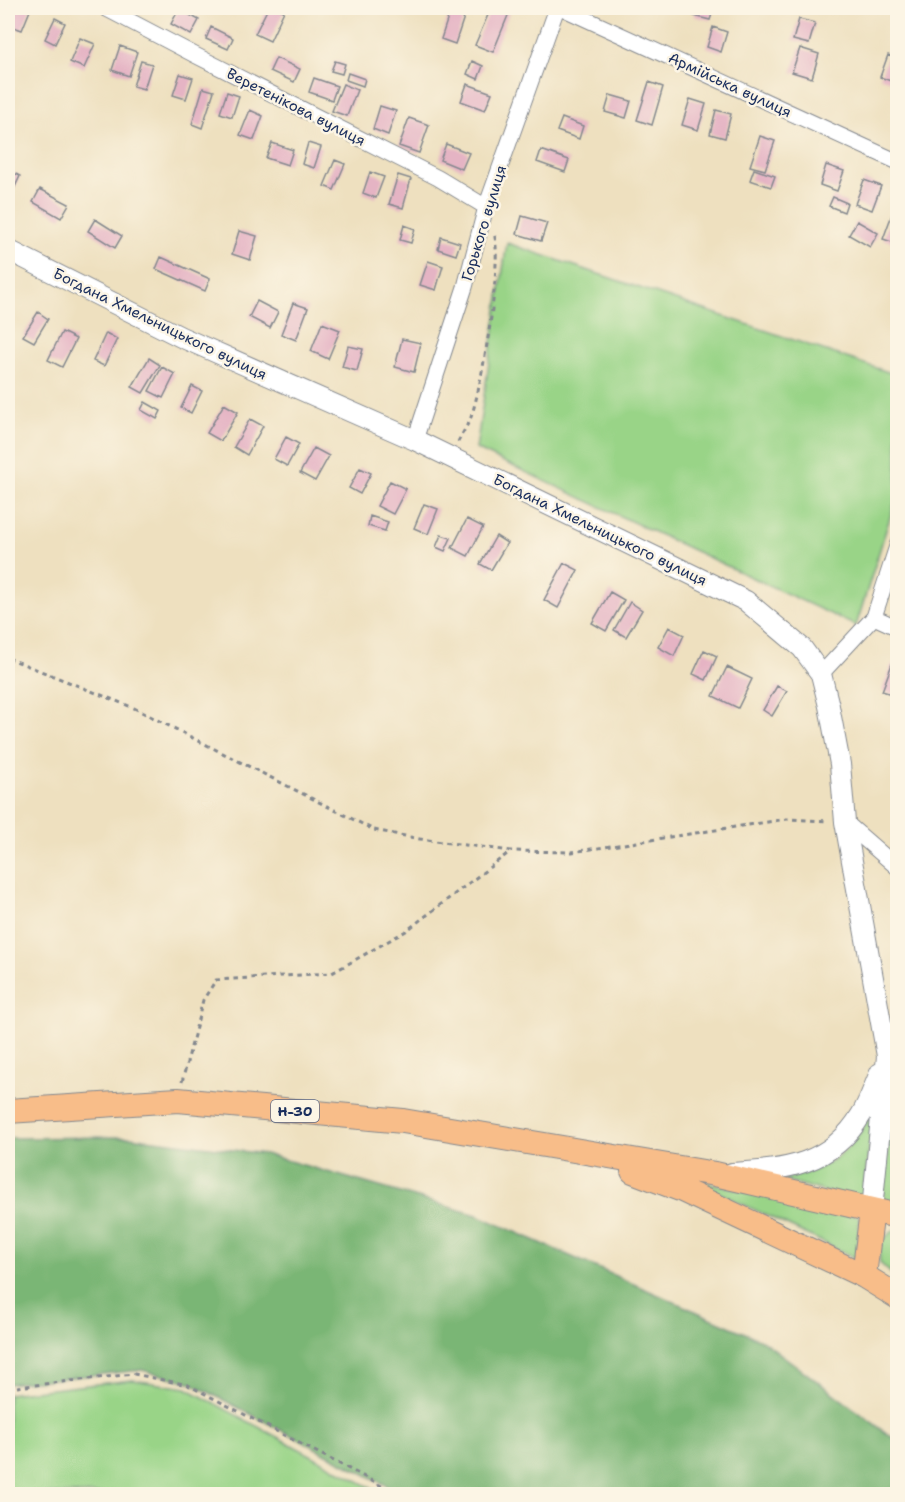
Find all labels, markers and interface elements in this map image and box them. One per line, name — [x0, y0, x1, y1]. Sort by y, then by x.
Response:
street label: Армійська вулиця — [665, 48, 795, 122]
street label: Веретенікова вулиця — [223, 63, 369, 151]
street label: Горького вулиця — [457, 163, 511, 283]
street label: Богдана Хмельницького вулиця — [50, 263, 270, 385]
street label: Богдана Хмельницького вулиця — [490, 469, 710, 591]
road number: Н-30 — [271, 1100, 319, 1122]

